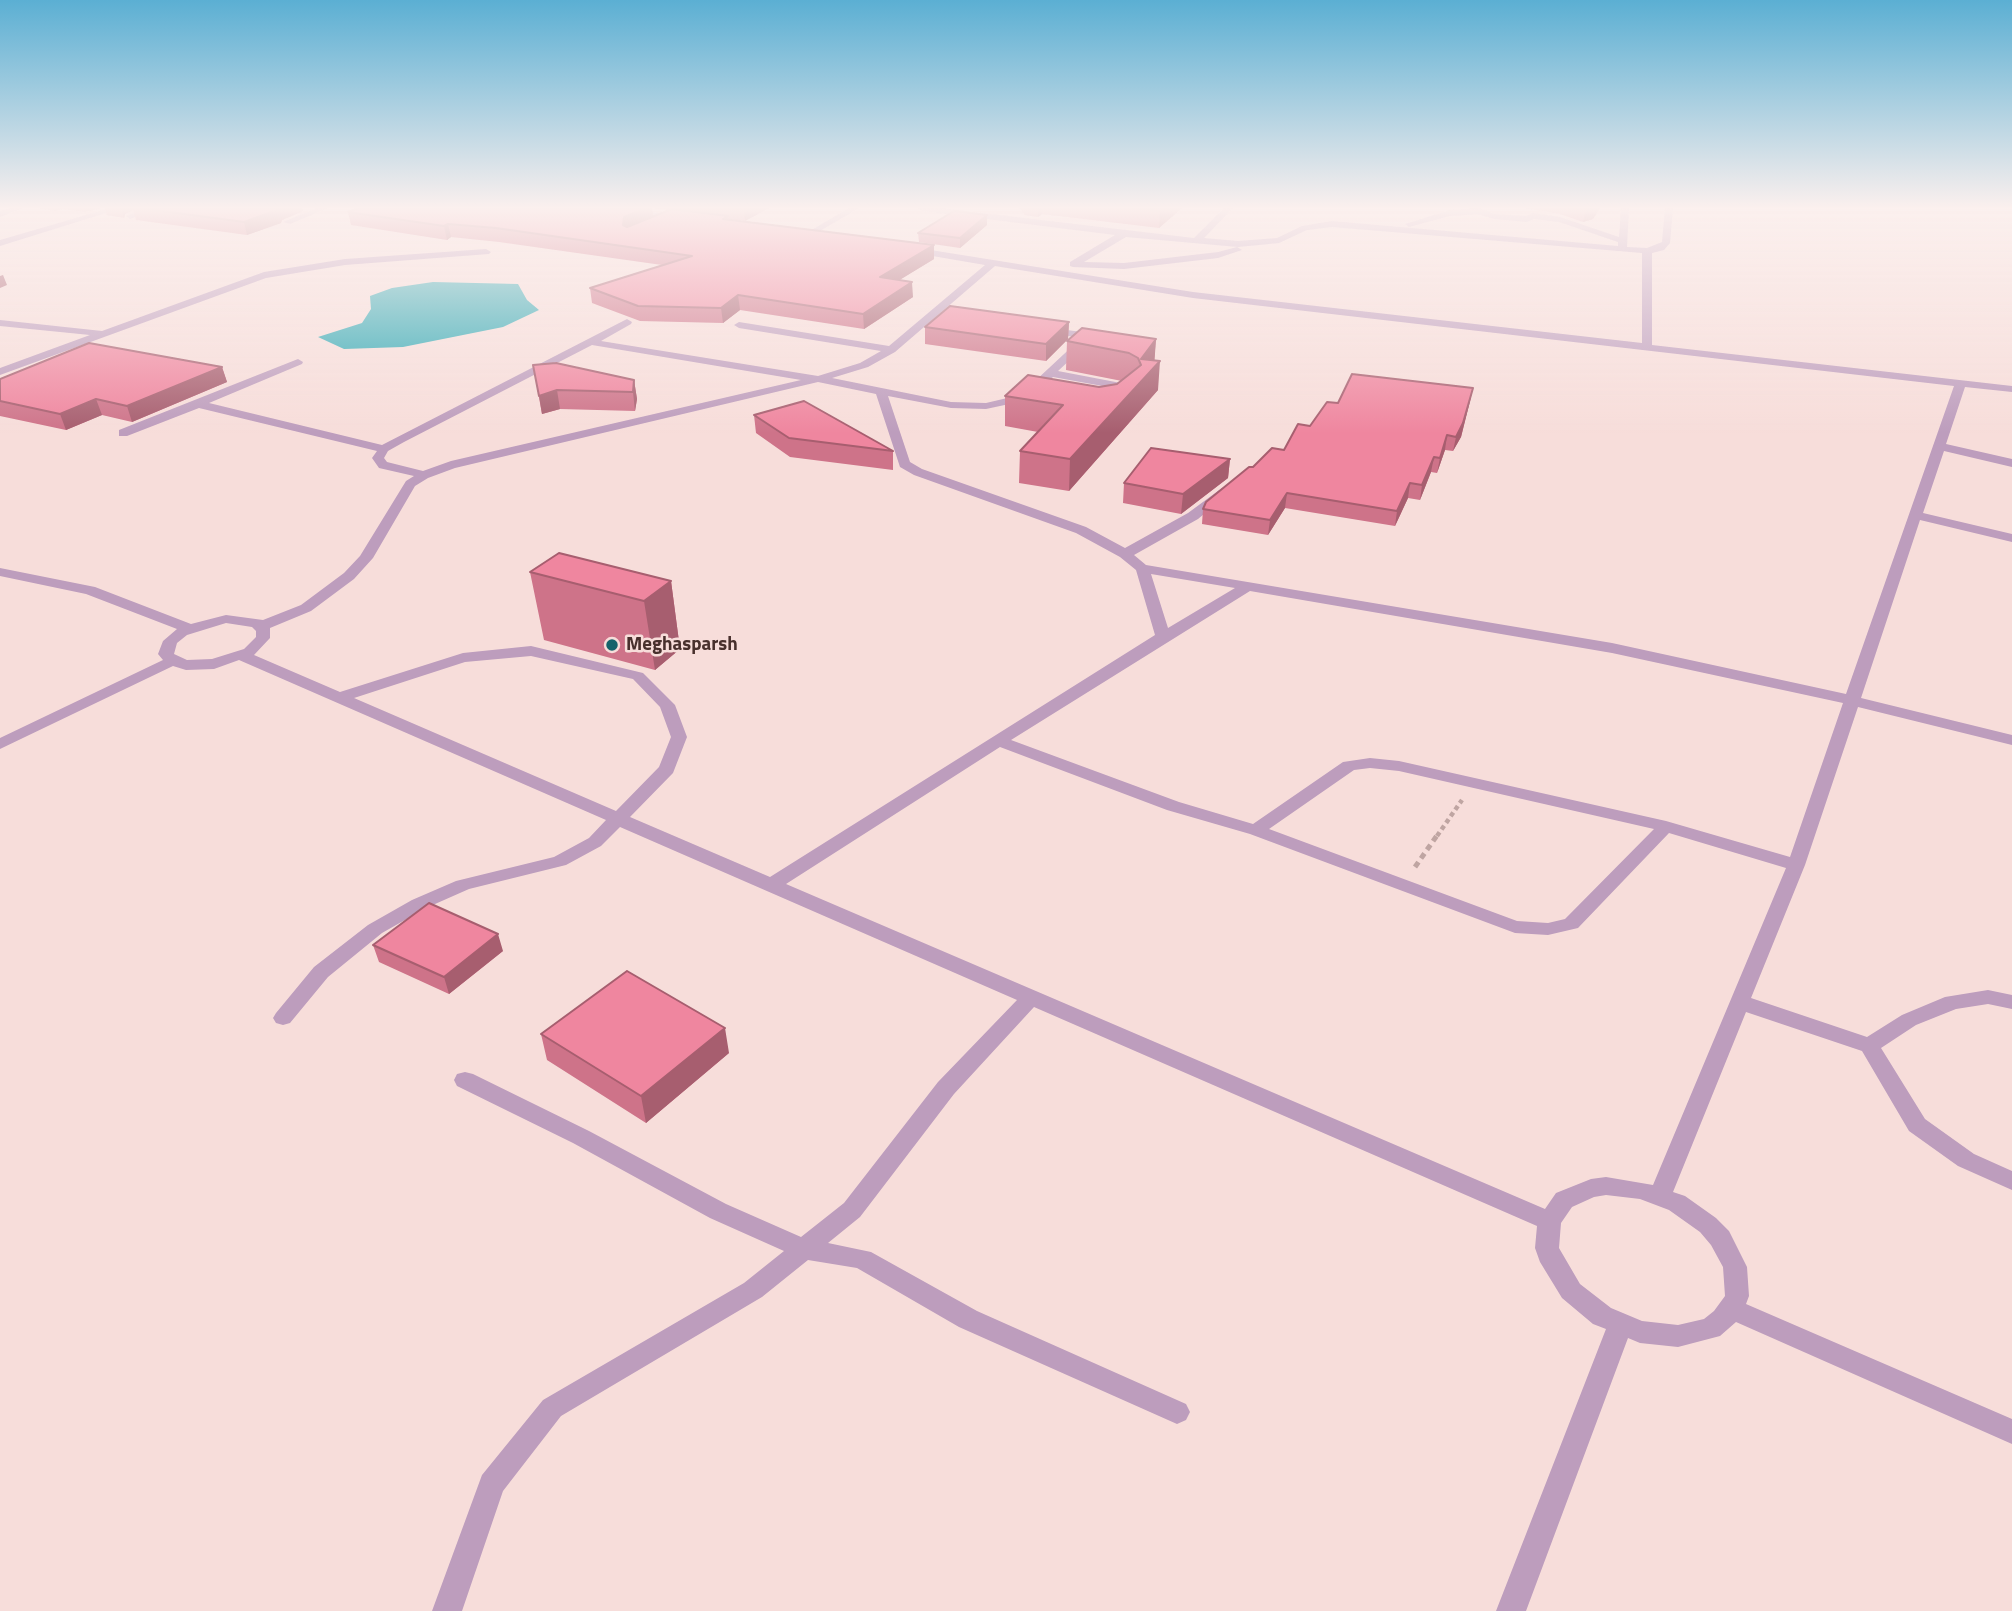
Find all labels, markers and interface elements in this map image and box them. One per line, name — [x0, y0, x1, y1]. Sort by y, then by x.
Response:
place label: Meghasparsh — [626, 634, 738, 656]
marker: Meghasparsh — [604, 637, 620, 653]

